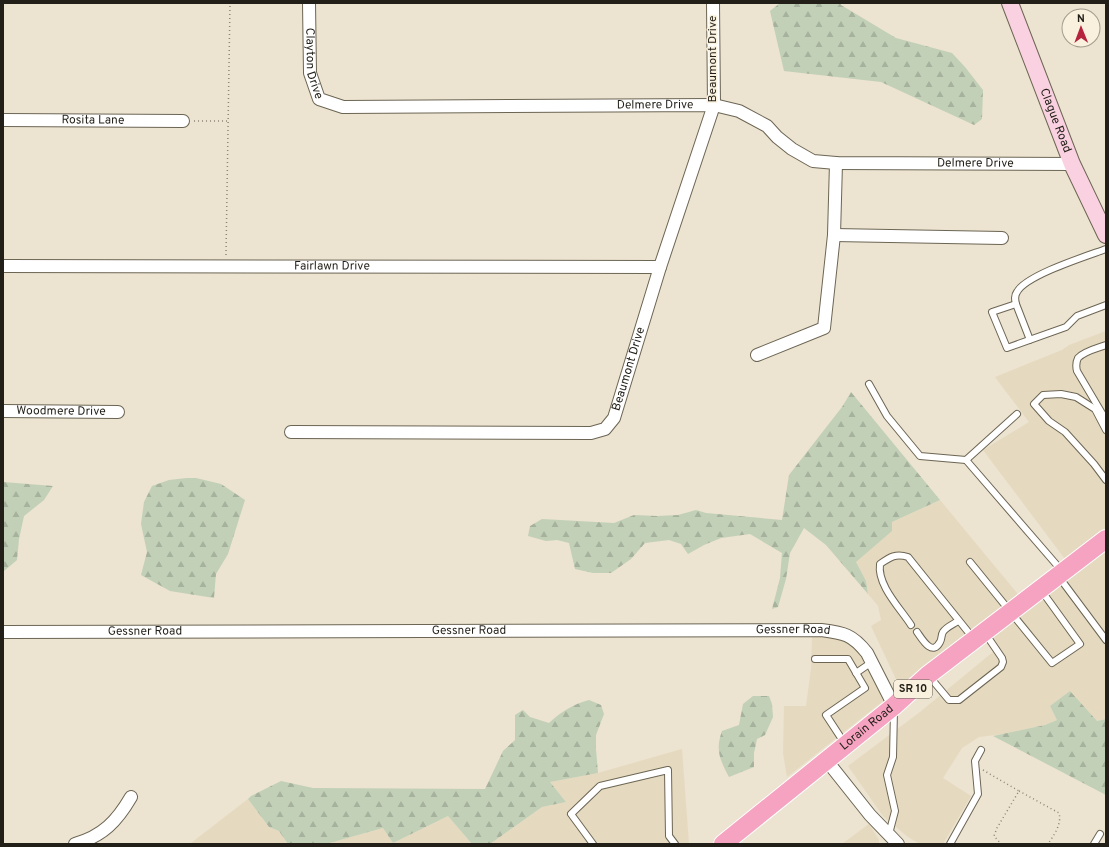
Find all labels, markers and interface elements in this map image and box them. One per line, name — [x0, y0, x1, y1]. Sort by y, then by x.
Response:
north arrow — [1061, 8, 1101, 48]
text: N — [1077, 12, 1085, 26]
street label: Beaumont Drive — [705, 16, 721, 102]
street label: Clayton Drive — [301, 27, 327, 102]
street label: Clague Road — [1036, 86, 1075, 155]
street label: Delmere Drive — [617, 97, 694, 114]
street label: Rosita Lane — [61, 112, 125, 129]
street label: Delmere Drive — [937, 155, 1014, 172]
street label: Fairlawn Drive — [294, 258, 370, 275]
street label: Beaumont Drive — [609, 325, 649, 413]
street label: Woodmere Drive — [16, 403, 106, 420]
street label: Gessner Road — [756, 622, 831, 639]
street label: Gessner Road — [432, 623, 506, 639]
street label: Gessner Road — [108, 624, 182, 640]
road number: SR 10 — [894, 680, 932, 698]
street label: Lorain Road — [837, 701, 897, 754]

